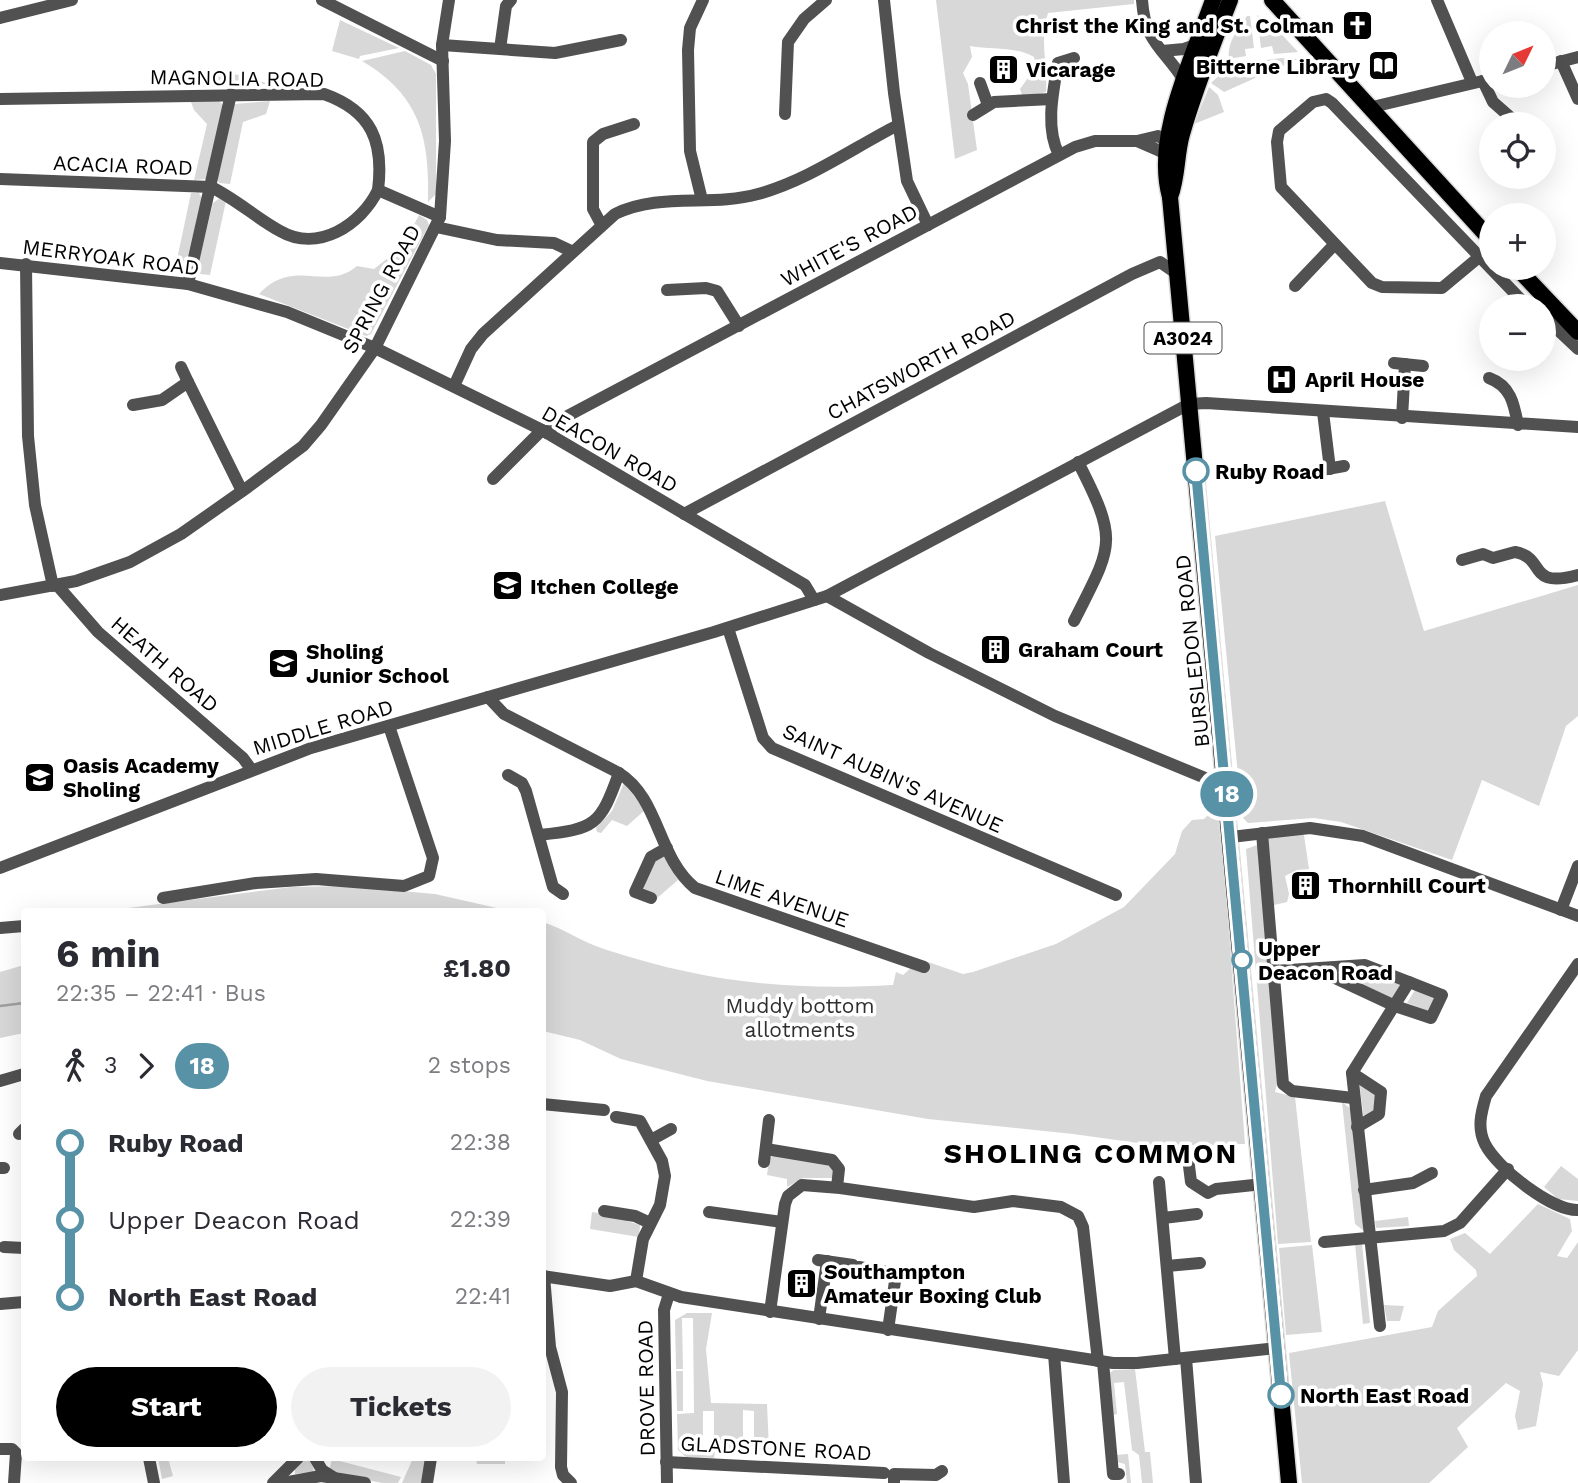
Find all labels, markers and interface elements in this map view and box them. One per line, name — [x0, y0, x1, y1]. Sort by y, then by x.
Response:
church icon: Christ the King and St. Colman — [1340, 8, 1374, 42]
place label: Christ the King and St. Colman — [1015, 13, 1334, 38]
north arrow — [1479, 21, 1556, 98]
map controls — [1479, 21, 1556, 371]
library icon: Bitterne Library — [1366, 49, 1400, 83]
building icon: Vicarage — [986, 52, 1020, 86]
place label: Bitterne Library — [1196, 54, 1360, 79]
place label: Vicarage — [1026, 57, 1116, 82]
street label: MAGNOLIA ROAD — [149, 64, 325, 92]
button: locate — [1479, 112, 1556, 189]
street label: ACACIA ROAD — [53, 150, 193, 180]
street label: WHITE'S ROAD — [776, 198, 922, 292]
button: + — [1479, 203, 1556, 280]
street label: SPRING ROAD — [337, 220, 425, 358]
street label: MERRYOAK ROAD — [21, 234, 201, 280]
button: − — [1479, 294, 1556, 371]
street label: CHATSWORTH ROAD — [823, 305, 1019, 425]
road number: A3024 — [1144, 322, 1222, 354]
hospital icon: April House — [1265, 362, 1299, 396]
place label: April House — [1305, 367, 1425, 392]
street label: DEACON ROAD — [538, 400, 682, 498]
marker: Ruby Road — [1183, 458, 1209, 484]
place label: Ruby Road — [1215, 459, 1324, 484]
street label: BURSLEDON ROAD — [1169, 553, 1215, 749]
school or university icon: Itchen College — [490, 569, 524, 603]
place label: Itchen College — [530, 574, 679, 599]
street label: HEATH ROAD — [106, 611, 224, 717]
building icon: Graham Court — [978, 632, 1012, 666]
place label: Graham Court — [1018, 637, 1163, 662]
place label: Sholing Junior School — [306, 639, 449, 688]
school or university icon: Sholing Junior School — [266, 646, 300, 680]
street label: MIDDLE ROAD — [250, 694, 396, 760]
street label: SAINT AUBIN'S AVENUE — [779, 718, 1007, 838]
place label: Oasis Academy Sholing — [63, 753, 219, 802]
school or university icon: Oasis Academy Sholing — [23, 760, 57, 794]
line badge: 18 — [1196, 771, 1258, 817]
text: 18 — [1214, 780, 1240, 808]
street label: LIME AVENUE — [712, 863, 852, 933]
building icon: Thornhill Court — [1288, 868, 1322, 902]
place label: Thornhill Court — [1328, 873, 1486, 898]
text: 6 min — [56, 932, 161, 976]
place label: Upper Deacon Road — [1258, 936, 1393, 985]
marker: Upper Deacon Road — [1232, 950, 1252, 970]
text: £1.80 — [443, 953, 511, 983]
text: 22:35 – 22:41 · Bus — [56, 980, 266, 1007]
park label: Muddy bottom allotments — [726, 993, 874, 1042]
icon: walk — [56, 1047, 94, 1085]
icon: forward — [127, 1047, 165, 1085]
text: 3 — [104, 1052, 117, 1079]
text: 18 — [189, 1052, 215, 1080]
text: 2 stops — [428, 1052, 511, 1079]
text: Ruby Road — [108, 1128, 243, 1158]
text: 22:38 — [450, 1129, 511, 1156]
district label: SHOLING COMMON — [944, 1137, 1238, 1170]
text: Upper Deacon Road — [108, 1205, 360, 1235]
text: 22:39 — [450, 1206, 511, 1233]
place label: Southampton Amateur Boxing Club — [824, 1259, 1042, 1308]
building icon: Southampton Amateur Boxing Club — [784, 1266, 818, 1300]
text: North East Road — [108, 1282, 317, 1312]
text: 22:41 — [455, 1283, 511, 1310]
street label: DROVE ROAD — [632, 1319, 660, 1457]
button: Start — [56, 1367, 277, 1447]
button: Tickets — [291, 1367, 511, 1447]
marker: North East Road — [1268, 1382, 1294, 1408]
place label: North East Road — [1300, 1383, 1469, 1408]
street label: GLADSTONE ROAD — [680, 1431, 872, 1465]

